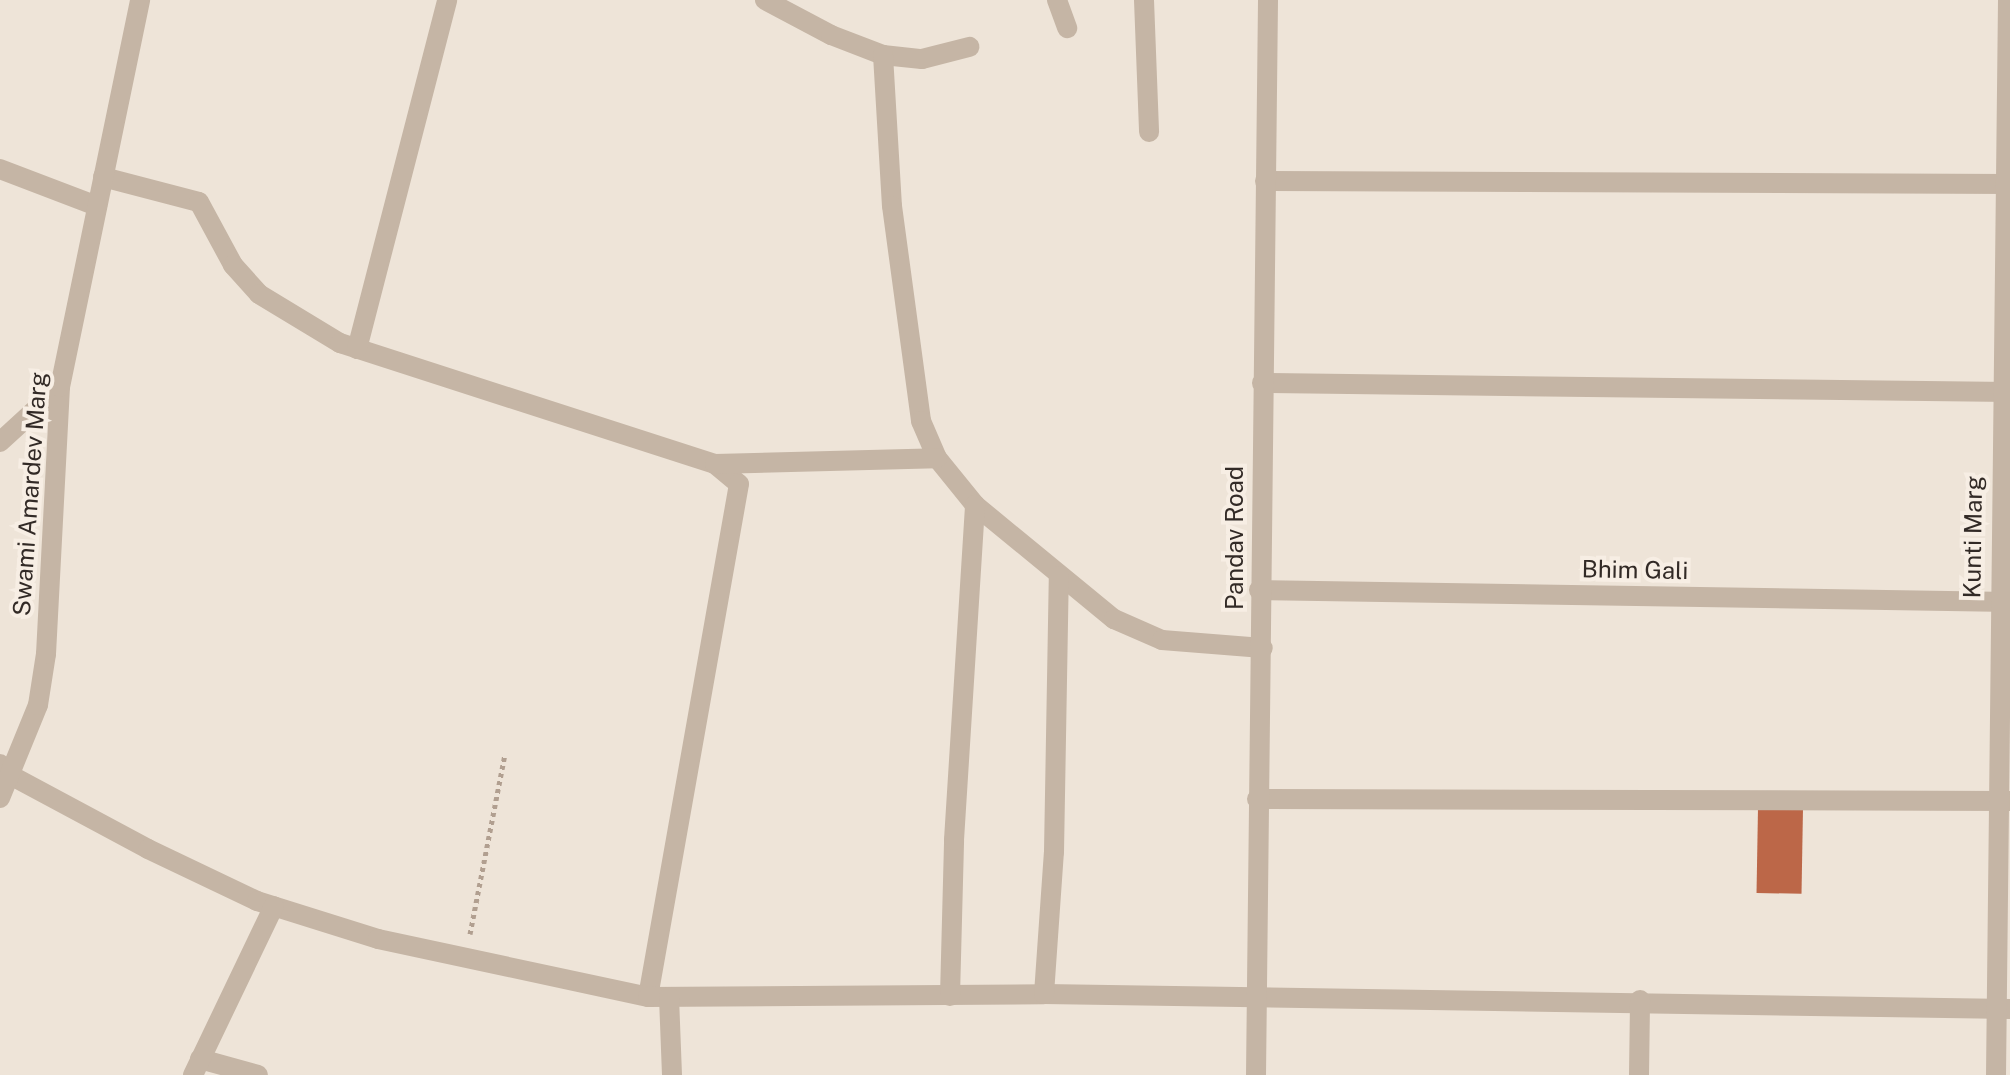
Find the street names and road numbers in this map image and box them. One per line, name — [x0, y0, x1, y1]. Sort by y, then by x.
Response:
street label: Swami Amardev Marg — [7, 371, 53, 617]
street label: Pandav Road — [1221, 466, 1249, 610]
street label: Kunti Marg — [1958, 475, 1988, 599]
street label: Bhim Gali — [1581, 555, 1689, 585]

